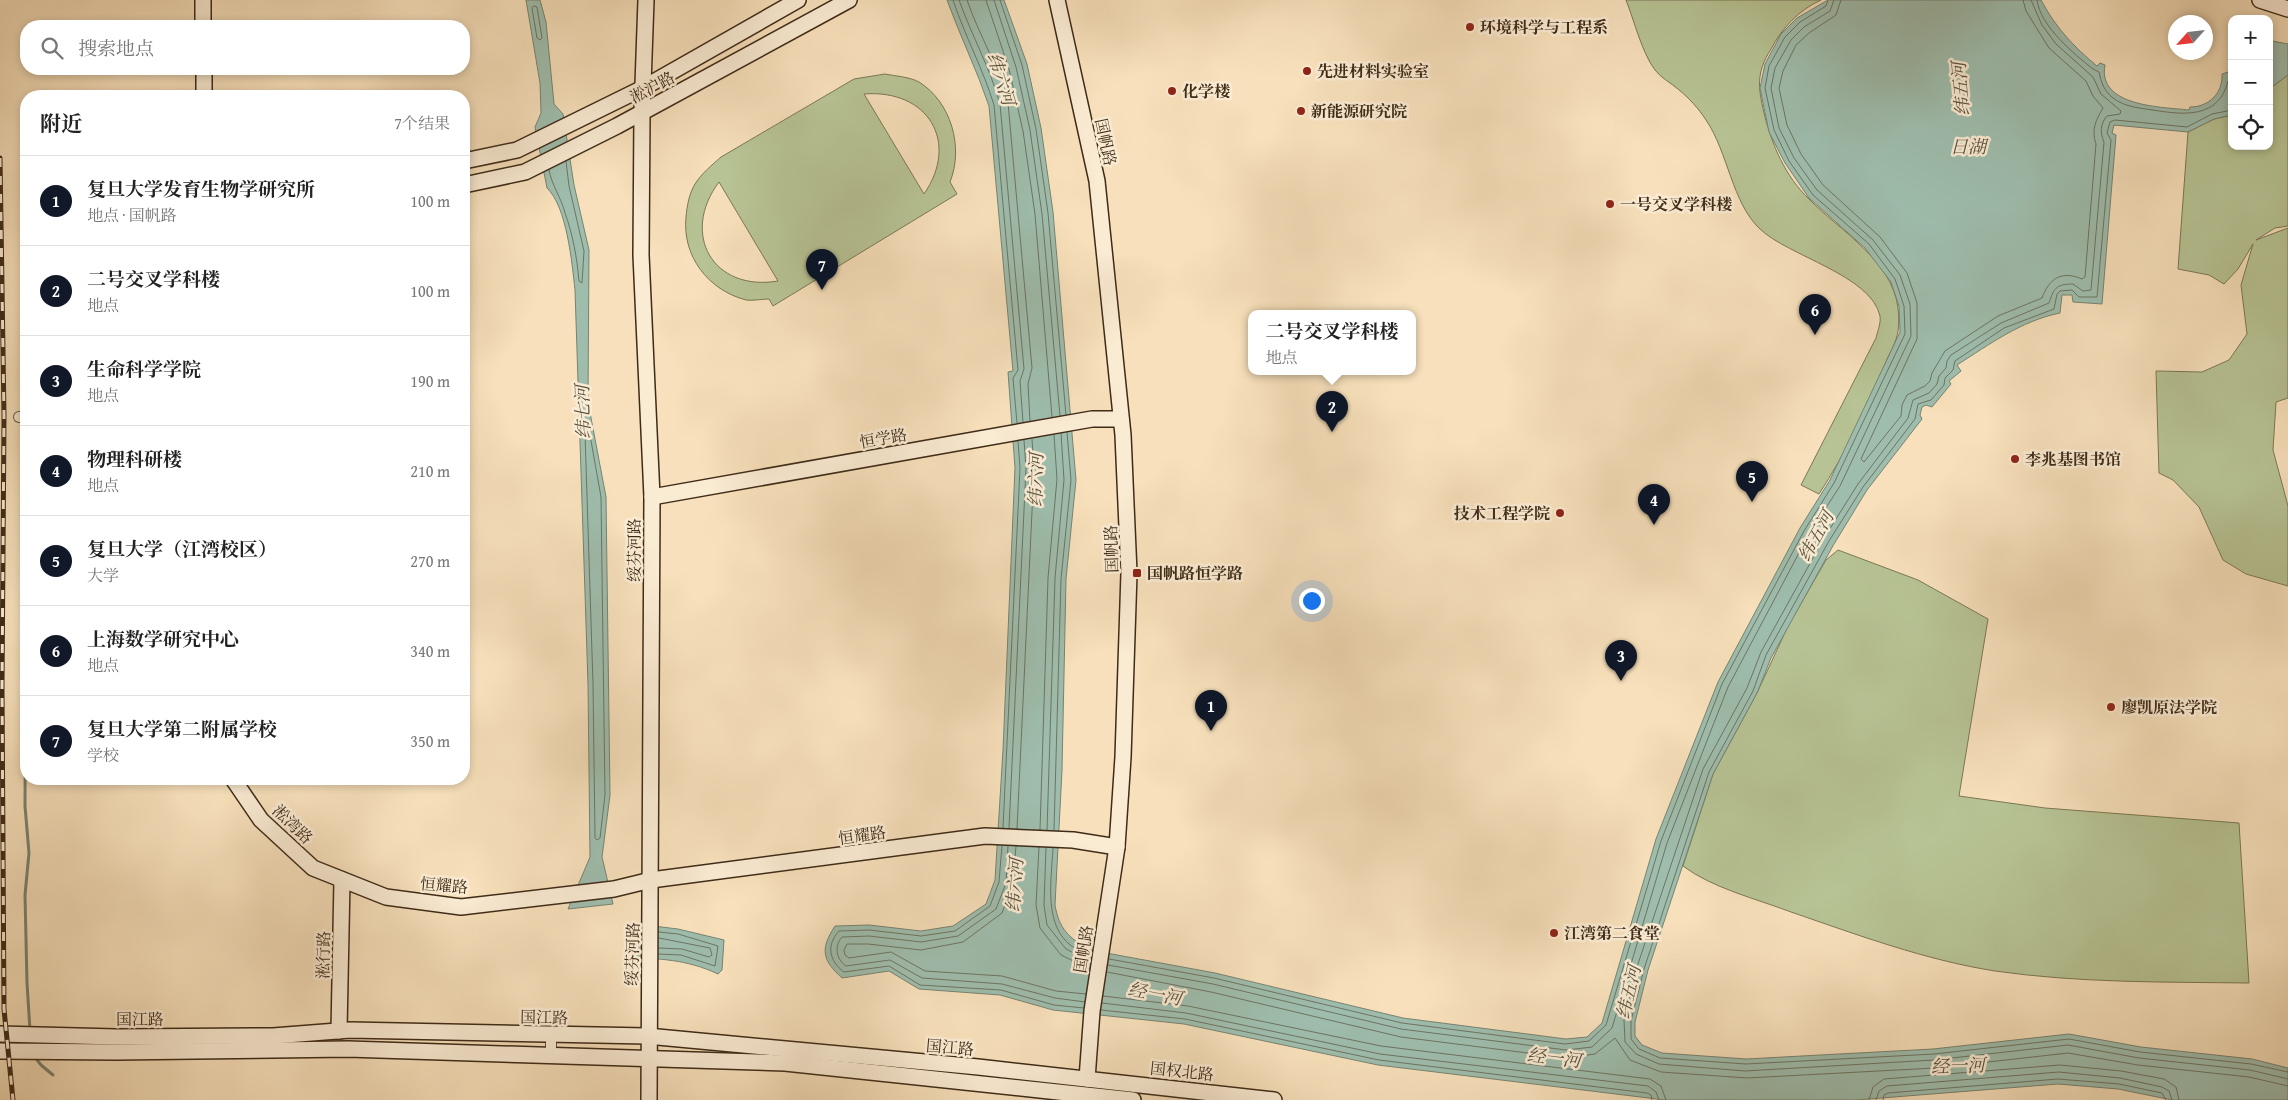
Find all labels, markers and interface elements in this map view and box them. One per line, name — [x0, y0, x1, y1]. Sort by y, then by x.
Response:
place label: 环境科学与工程系 — [1480, 15, 1608, 39]
north arrow — [2168, 15, 2213, 60]
map controls — [2228, 15, 2273, 150]
button: + — [2228, 15, 2273, 60]
search box — [20, 20, 470, 75]
marker: 环境科学与工程系 — [1464, 21, 1476, 33]
icon: search — [38, 34, 66, 62]
text: 搜索地点 — [78, 34, 154, 62]
water label: 纬六河 — [981, 49, 1023, 111]
water label: 纬五河 — [1944, 58, 1976, 117]
place label: 先进材料实验室 — [1317, 59, 1429, 83]
button: − — [2228, 60, 2273, 105]
street label: 淞沪路 — [625, 65, 679, 109]
marker: 先进材料实验室 — [1301, 65, 1313, 77]
place label: 化学楼 — [1182, 79, 1230, 103]
marker: 化学楼 — [1166, 85, 1178, 97]
place label: 新能源研究院 — [1311, 99, 1407, 123]
marker: 新能源研究院 — [1295, 105, 1307, 117]
button: locate — [2228, 105, 2273, 150]
text: 附近 — [40, 108, 82, 139]
text: 7个结果 — [394, 111, 450, 135]
street label: 国帆路 — [1089, 116, 1123, 168]
water label: 日湖 — [1950, 133, 1989, 160]
text: 复旦大学发育生物学研究所 — [87, 175, 315, 203]
text: 1 — [52, 189, 60, 213]
text: 100 m — [410, 189, 450, 213]
place label: 一号交叉学科楼 — [1620, 192, 1732, 216]
marker: 一号交叉学科楼 — [1604, 198, 1616, 210]
text: 地点 · 国帆路 — [87, 203, 177, 227]
pin: 7 — [806, 249, 838, 290]
text: 二号交叉学科楼 — [87, 265, 220, 293]
text: 2 — [52, 279, 60, 303]
text: 100 m — [410, 279, 450, 303]
text: 地点 — [87, 293, 119, 317]
pin: 6 — [1799, 294, 1831, 335]
popup — [1248, 310, 1416, 375]
text: 二号交叉学科楼 — [1265, 317, 1399, 345]
text: 地点 — [1265, 345, 1298, 369]
text: 生命科学学院 — [87, 355, 201, 383]
text: 3 — [52, 369, 60, 393]
text: 190 m — [410, 369, 450, 393]
water label: 纬七河 — [568, 382, 597, 439]
text: 地点 — [87, 383, 119, 407]
pin: 2 — [1316, 391, 1348, 432]
street label: 恒学路 — [857, 422, 909, 454]
text: 物理科研楼 — [87, 445, 182, 473]
place label: 李兆基图书馆 — [2025, 447, 2121, 471]
water label: 纬六河 — [1022, 450, 1050, 507]
marker: 李兆基图书馆 — [2009, 453, 2021, 465]
text: 4 — [52, 459, 60, 483]
text: 210 m — [410, 459, 450, 483]
pin: 5 — [1736, 461, 1768, 502]
text: 地点 — [87, 473, 119, 497]
pin: 4 — [1638, 484, 1670, 525]
place label: 技术工程学院 — [1454, 501, 1550, 525]
water label: 纬五河 — [1791, 503, 1842, 566]
marker: 技术工程学院 — [1554, 507, 1566, 519]
street label: 绥芬河路 — [622, 518, 646, 582]
street label: 国帆路 — [1098, 525, 1124, 573]
text: 复旦大学（江湾校区） — [87, 535, 277, 563]
text: 5 — [52, 549, 60, 573]
text: 270 m — [410, 549, 450, 573]
place label: 国帆路恒学路 — [1147, 561, 1243, 585]
text: 大学 — [87, 563, 119, 587]
marker: 国帆路恒学路 — [1131, 567, 1143, 579]
your location — [1299, 588, 1325, 614]
text: 上海数学研究中心 — [87, 625, 239, 653]
text: 6 — [52, 639, 60, 663]
text: 340 m — [410, 639, 450, 663]
pin: 3 — [1605, 640, 1637, 681]
text: 地点 — [87, 653, 119, 677]
pin: 1 — [1195, 690, 1227, 731]
place label: 廖凯原法学院 — [2121, 695, 2217, 719]
marker: 廖凯原法学院 — [2105, 701, 2117, 713]
text: 复旦大学第二附属学校 — [87, 715, 277, 743]
text: 7 — [52, 729, 60, 753]
text: 350 m — [410, 729, 450, 753]
text: 学校 — [87, 743, 119, 767]
street label: 淞湾路 — [267, 799, 319, 849]
street label: 恒耀路 — [837, 820, 887, 850]
water label: 纬六河 — [999, 854, 1030, 913]
street label: 恒耀路 — [419, 871, 469, 899]
place label: 江湾第二食堂 — [1564, 921, 1660, 945]
street label: 绥芬河路 — [619, 922, 645, 986]
street label: 国帆路 — [1067, 923, 1099, 975]
marker: 江湾第二食堂 — [1548, 927, 1560, 939]
street label: 淞行路 — [311, 931, 335, 979]
water label: 纬五河 — [1609, 960, 1648, 1021]
water label: 经一河 — [1126, 975, 1187, 1012]
street label: 国江路 — [520, 1005, 568, 1029]
street label: 国江路 — [116, 1007, 164, 1031]
street label: 国江路 — [925, 1033, 975, 1061]
water label: 经一河 — [1526, 1041, 1585, 1075]
water label: 经一河 — [1931, 1051, 1988, 1080]
street label: 国权北路 — [1149, 1056, 1215, 1086]

